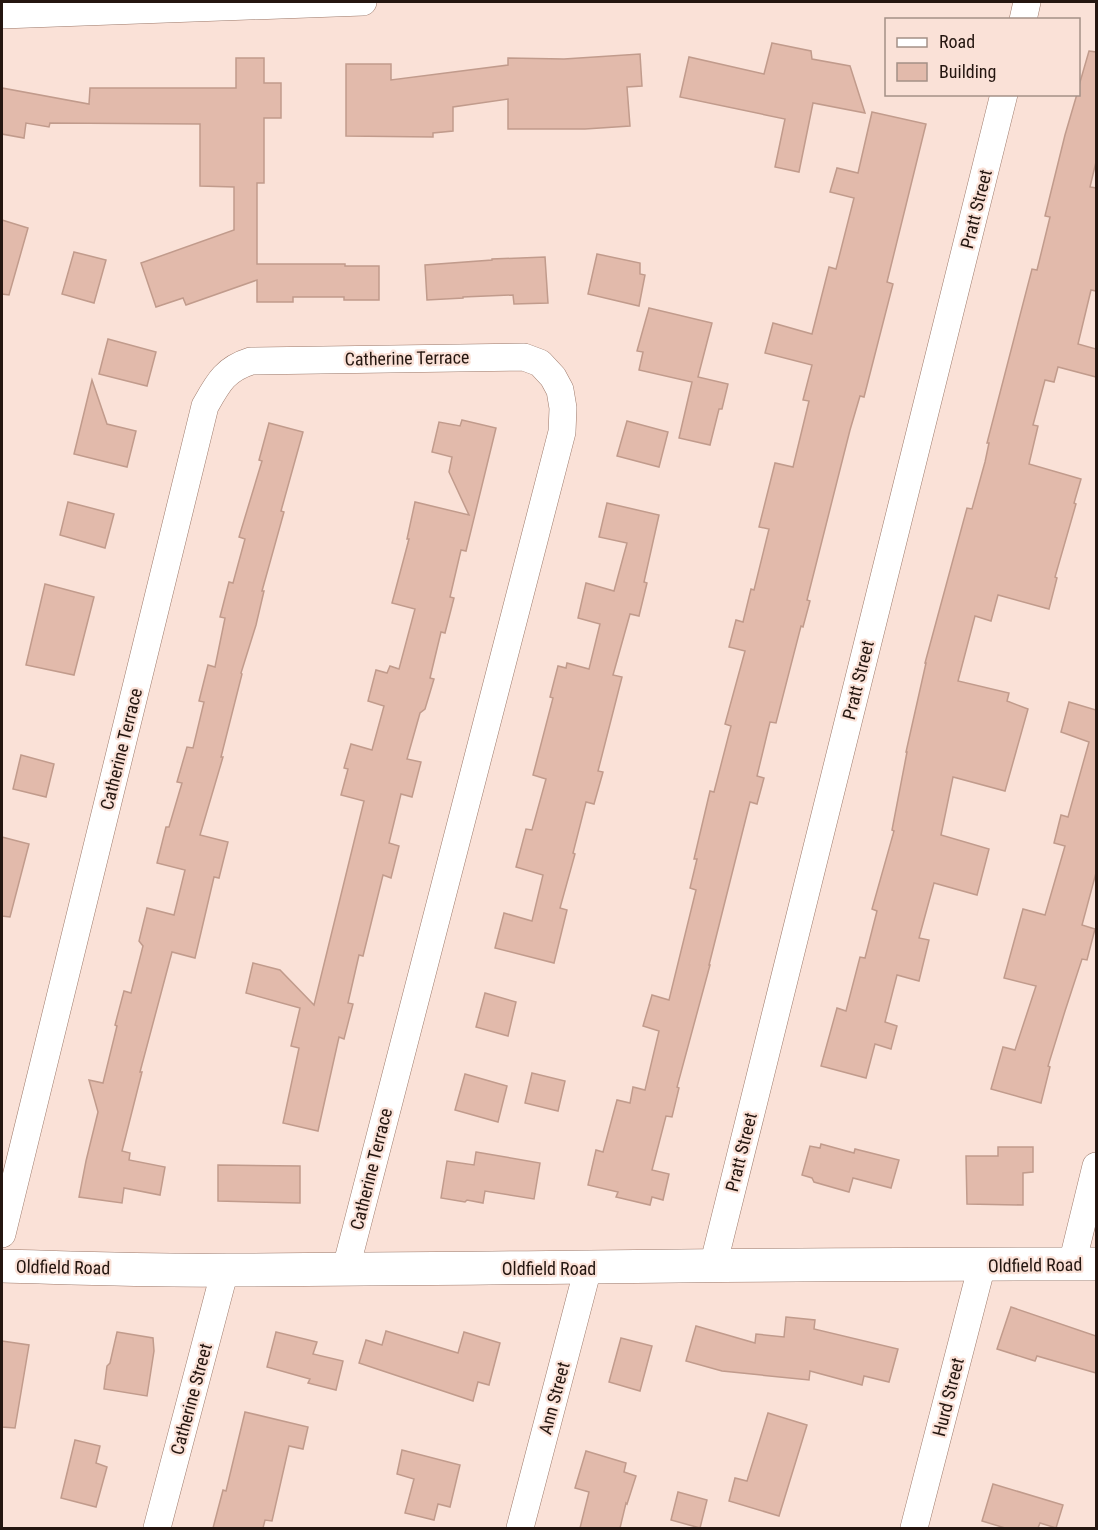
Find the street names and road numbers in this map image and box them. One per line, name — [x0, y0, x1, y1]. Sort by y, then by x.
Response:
street label: Pratt Street — [956, 167, 996, 251]
street label: Catherine Terrace — [344, 346, 470, 370]
street label: Pratt Street — [838, 638, 878, 722]
street label: Catherine Terrace — [96, 686, 146, 812]
street label: Catherine Terrace — [346, 1106, 396, 1232]
street label: Pratt Street — [721, 1110, 761, 1194]
street label: Oldfield Road — [988, 1254, 1082, 1276]
street label: Oldfield Road — [16, 1256, 110, 1278]
street label: Oldfield Road — [502, 1258, 596, 1279]
street label: Catherine Street — [166, 1341, 216, 1457]
street label: Hurd Street — [928, 1355, 968, 1439]
street label: Ann Street — [534, 1359, 574, 1437]

